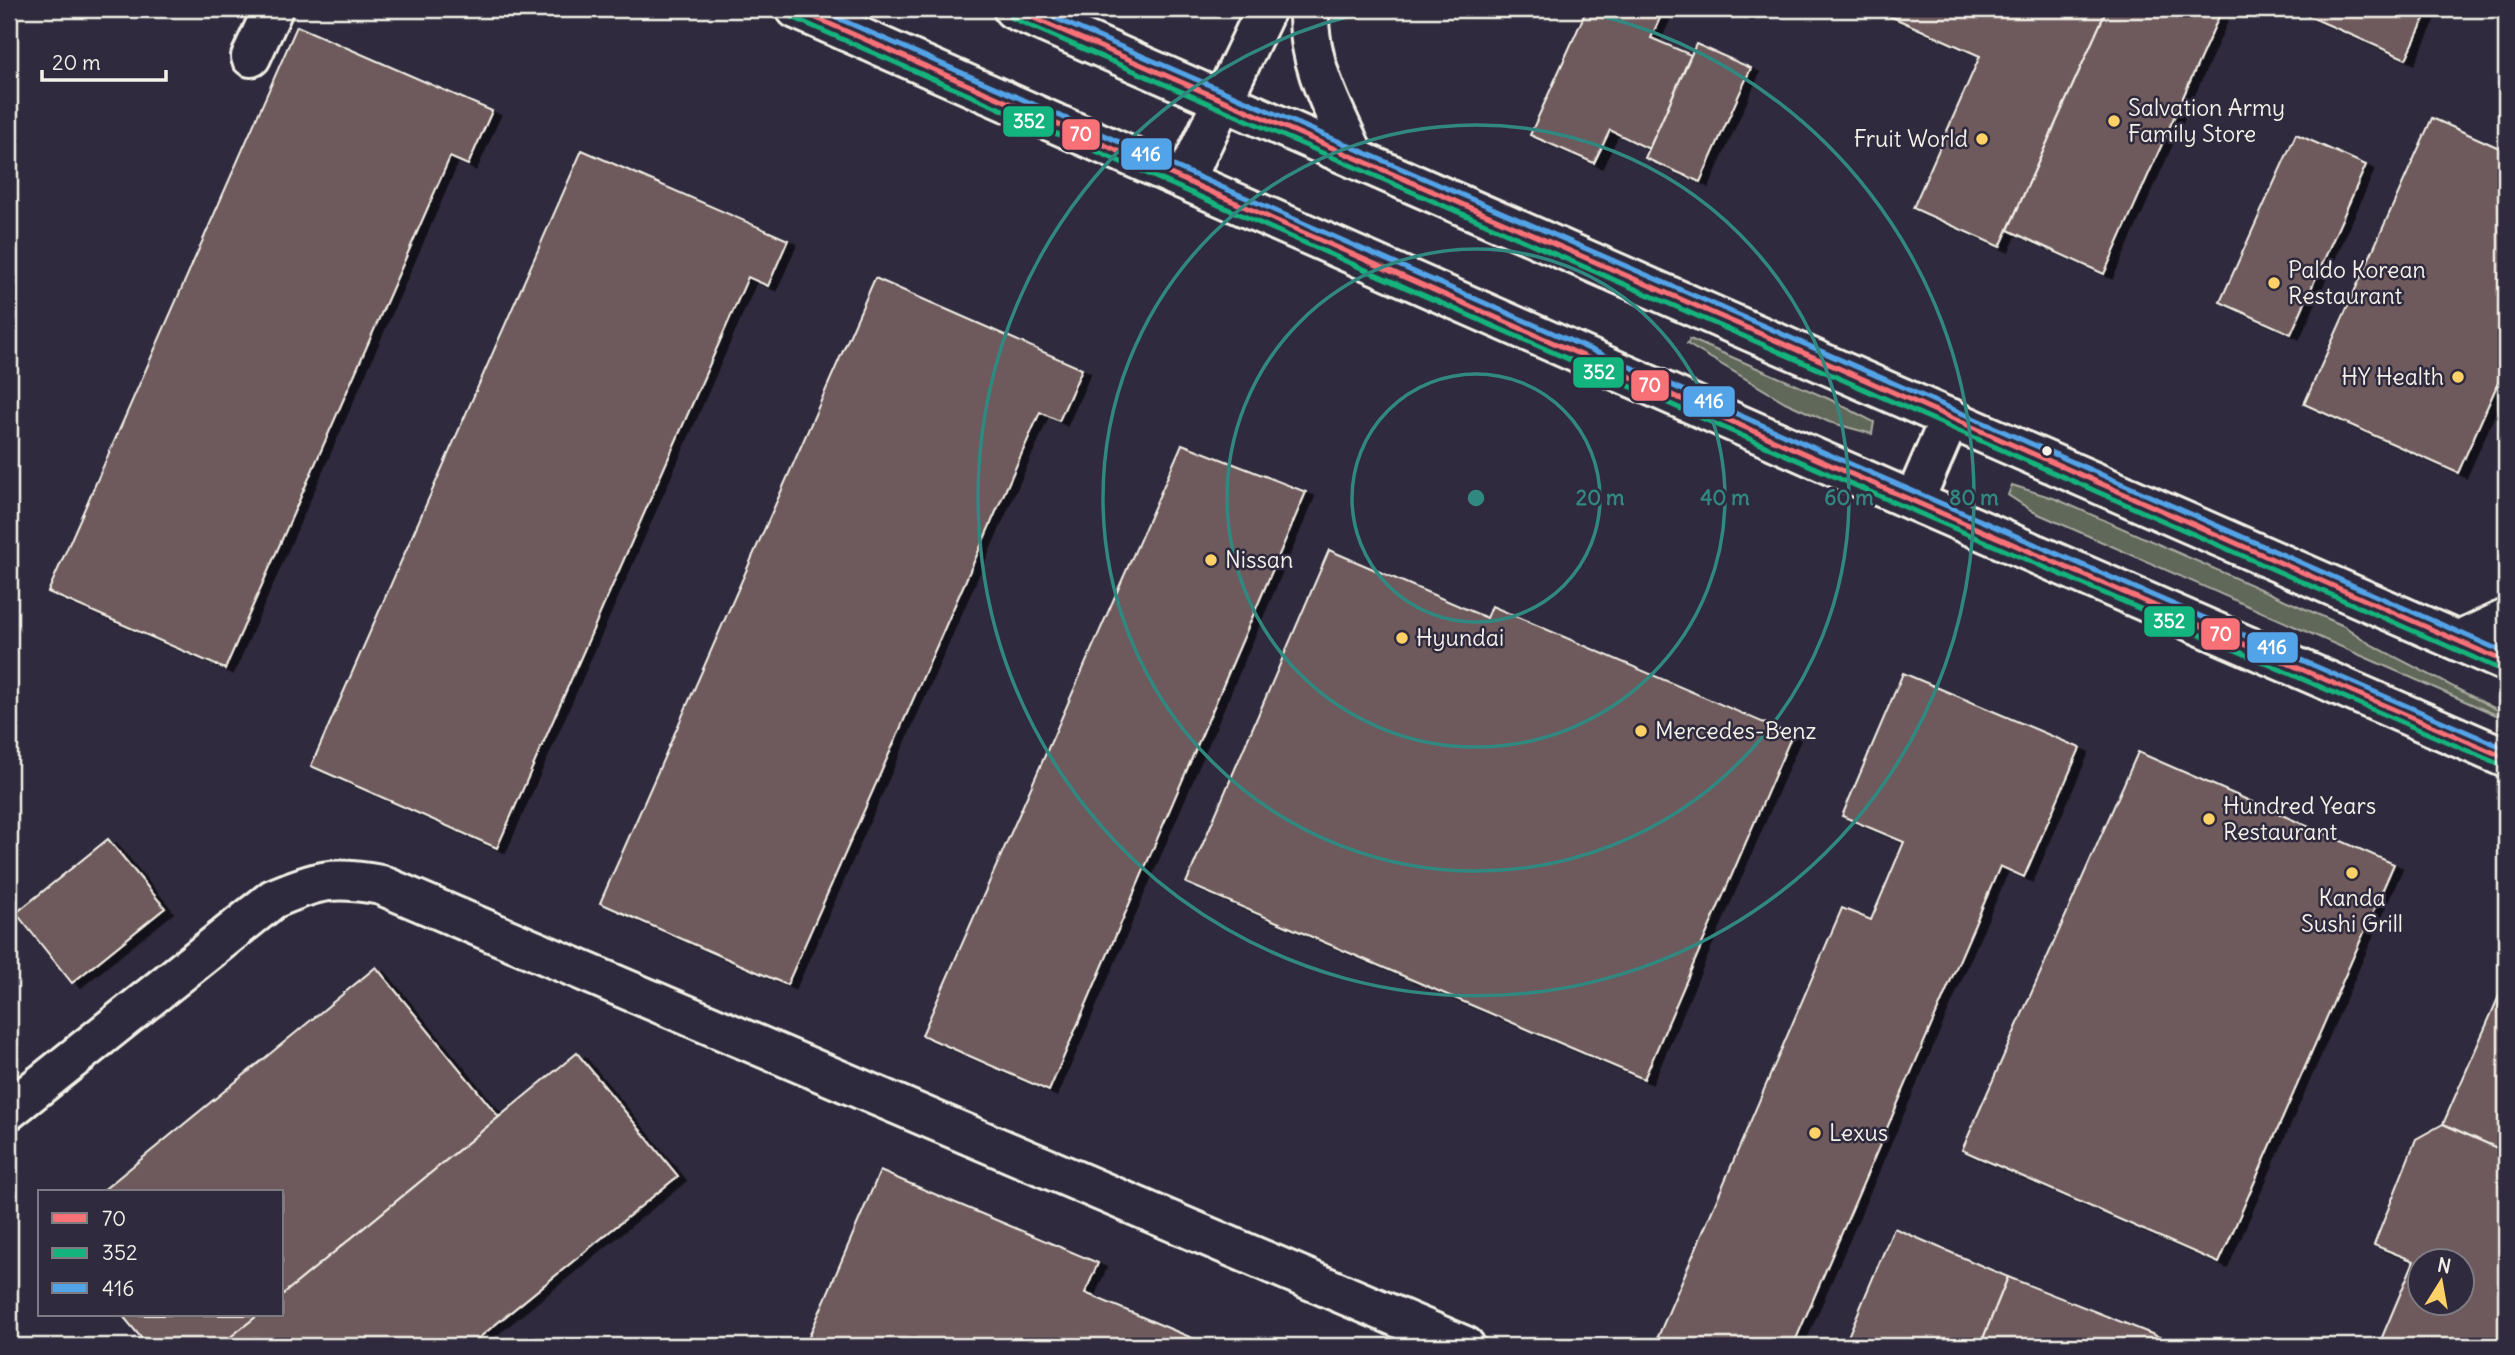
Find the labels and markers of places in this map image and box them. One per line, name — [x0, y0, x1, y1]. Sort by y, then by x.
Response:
place label: Salvation Army Family Store — [2128, 93, 2285, 148]
marker: Salvation Army Family Store — [2106, 113, 2122, 129]
place label: Fruit World — [1854, 124, 1968, 153]
marker: Fruit World — [1974, 131, 1990, 147]
place label: Paldo Korean Restaurant — [2288, 255, 2426, 310]
marker: Paldo Korean Restaurant — [2266, 275, 2282, 291]
place label: HY Health — [2341, 362, 2444, 391]
marker: HY Health — [2450, 369, 2466, 385]
unlabelled marker — [2040, 444, 2054, 458]
centre of rings — [1464, 486, 1488, 510]
place label: Nissan — [1225, 545, 1293, 574]
marker: Nissan — [1203, 552, 1219, 568]
place label: Hyundai — [1416, 623, 1504, 652]
marker: Hyundai — [1394, 630, 1410, 646]
place label: Mercedes-Benz — [1655, 716, 1816, 745]
marker: Mercedes-Benz — [1633, 723, 1649, 739]
place label: Hundred Years Restaurant — [2223, 791, 2376, 846]
marker: Hundred Years Restaurant — [2201, 811, 2217, 827]
marker: Kanda Sushi Grill — [2344, 865, 2360, 881]
place label: Kanda Sushi Grill — [2301, 883, 2403, 938]
place label: Lexus — [1829, 1118, 1888, 1147]
marker: Lexus — [1807, 1125, 1823, 1141]

